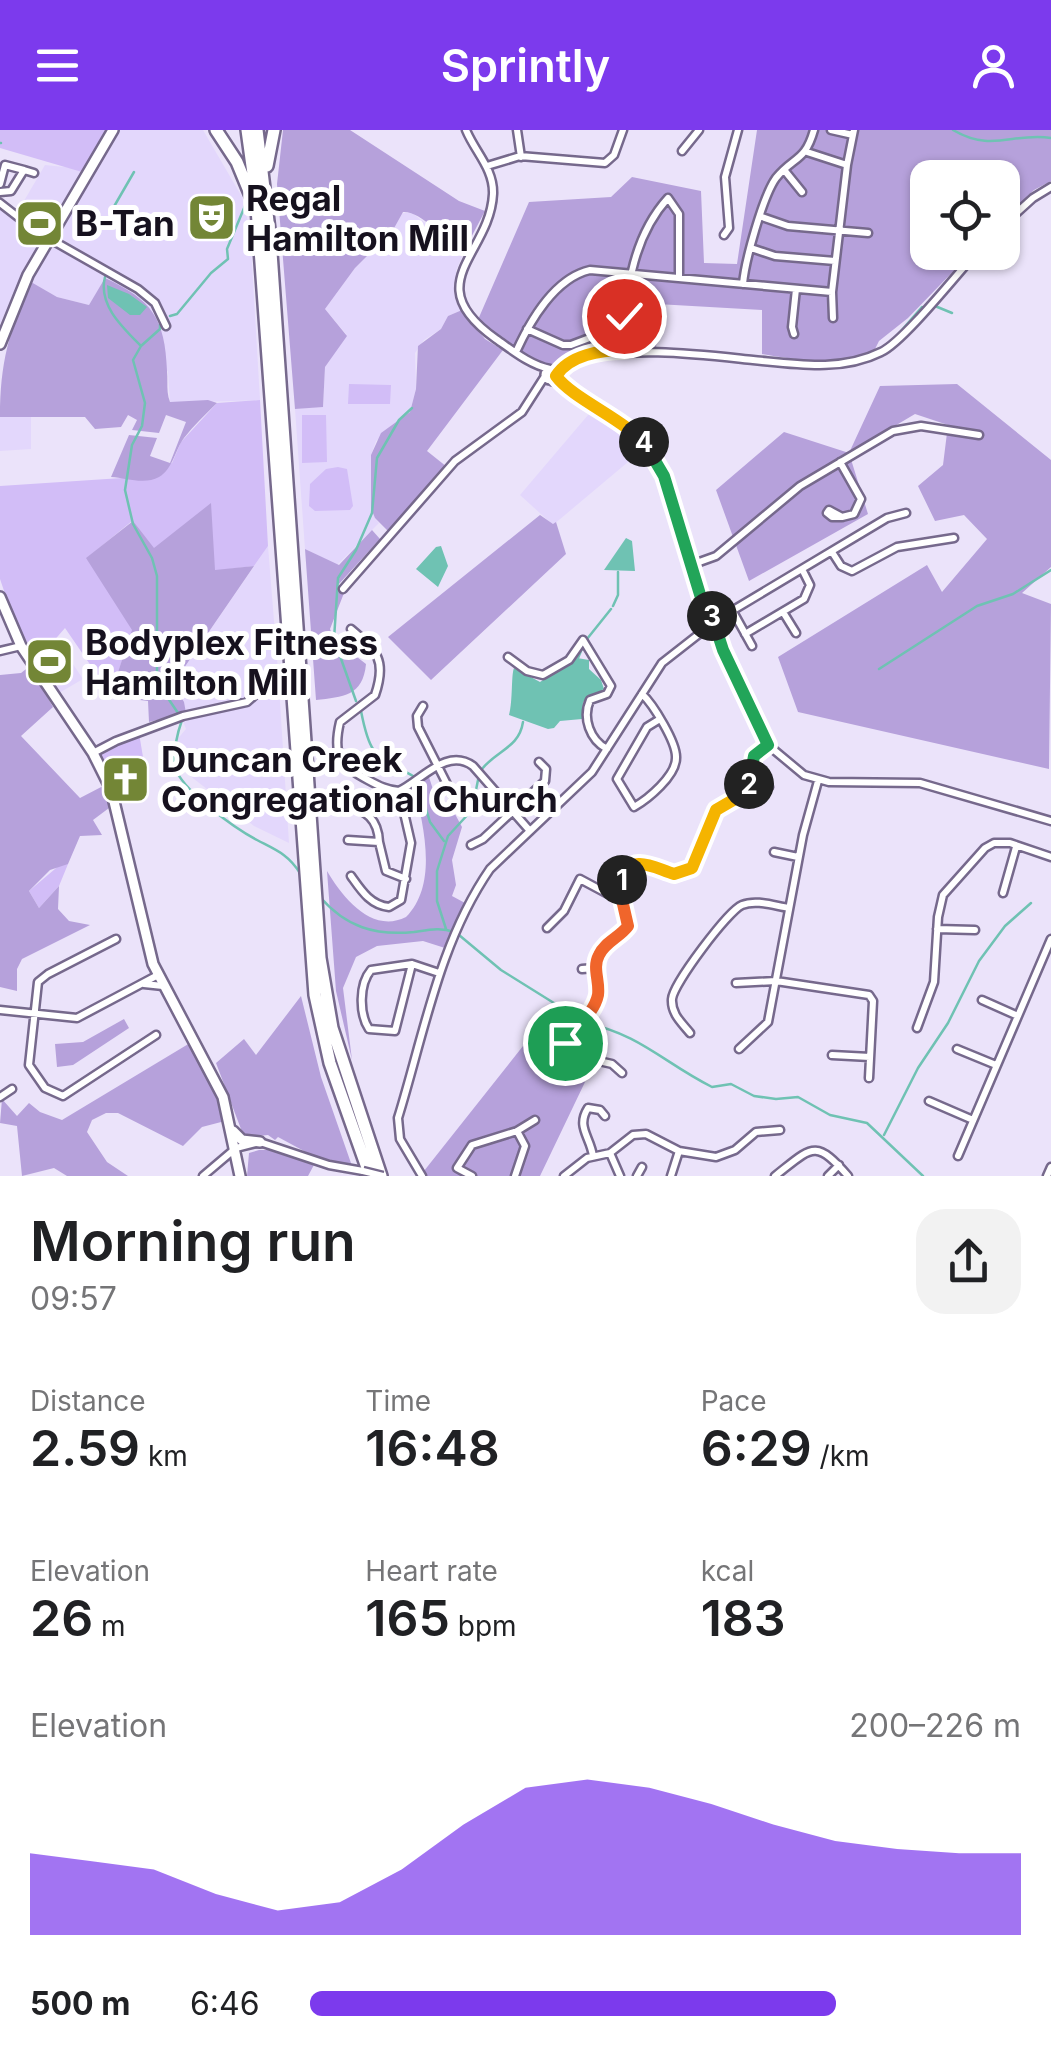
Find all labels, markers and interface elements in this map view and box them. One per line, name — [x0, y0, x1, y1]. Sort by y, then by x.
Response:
icon: menu — [30, 38, 85, 93]
text: Sprintly — [441, 38, 610, 93]
icon: person — [966, 38, 1021, 93]
map controls — [910, 160, 1020, 270]
button: locate — [910, 160, 1020, 270]
place label: Regal Hamilton Mill — [246, 177, 469, 259]
theatre icon: Regal Hamilton Mill — [185, 192, 237, 244]
sports icon: B-Tan — [14, 197, 66, 249]
place label: B-Tan — [75, 202, 175, 244]
pin — [582, 274, 667, 359]
icon: check — [597, 289, 652, 344]
pin: 4 — [619, 417, 669, 467]
text: 4 — [635, 425, 653, 459]
pin: 3 — [687, 591, 737, 641]
text: 3 — [703, 599, 721, 633]
place label: Bodyplex Fitness Hamilton Mill — [85, 621, 378, 703]
sports icon: Bodyplex Fitness Hamilton Mill — [24, 636, 76, 688]
place label: Duncan Creek Congregational Church — [161, 738, 558, 820]
church icon: Duncan Creek Congregational Church — [100, 753, 152, 805]
pin: 2 — [724, 759, 774, 809]
text: 2 — [740, 767, 758, 801]
pin: 1 — [597, 855, 647, 905]
text: 1 — [616, 863, 628, 897]
pin — [523, 1001, 608, 1086]
icon: arrive — [538, 1016, 593, 1071]
text: Morning run — [30, 1208, 356, 1274]
button: share — [916, 1209, 1021, 1314]
text: 09:57 — [30, 1279, 117, 1318]
text: Distance — [30, 1384, 146, 1418]
text: Time — [365, 1384, 431, 1418]
text: Pace — [701, 1384, 767, 1418]
text: 2.59 — [30, 1418, 140, 1478]
text: 16:48 — [365, 1418, 500, 1478]
text: 6:29 — [701, 1418, 812, 1478]
text: km — [140, 1439, 188, 1473]
text: /km — [812, 1439, 870, 1473]
text: Elevation — [30, 1554, 150, 1588]
text: Heart rate — [365, 1554, 498, 1588]
text: kcal — [701, 1554, 754, 1588]
text: 26 — [30, 1588, 93, 1648]
text: 165 — [365, 1588, 450, 1648]
text: 183 — [701, 1588, 786, 1648]
text: m — [93, 1609, 126, 1643]
text: bpm — [450, 1609, 517, 1643]
text: Elevation — [30, 1706, 167, 1745]
text: 200–226 m — [849, 1706, 1021, 1745]
text: 500 m — [30, 1984, 130, 2023]
text: 6:46 — [190, 1984, 260, 2023]

